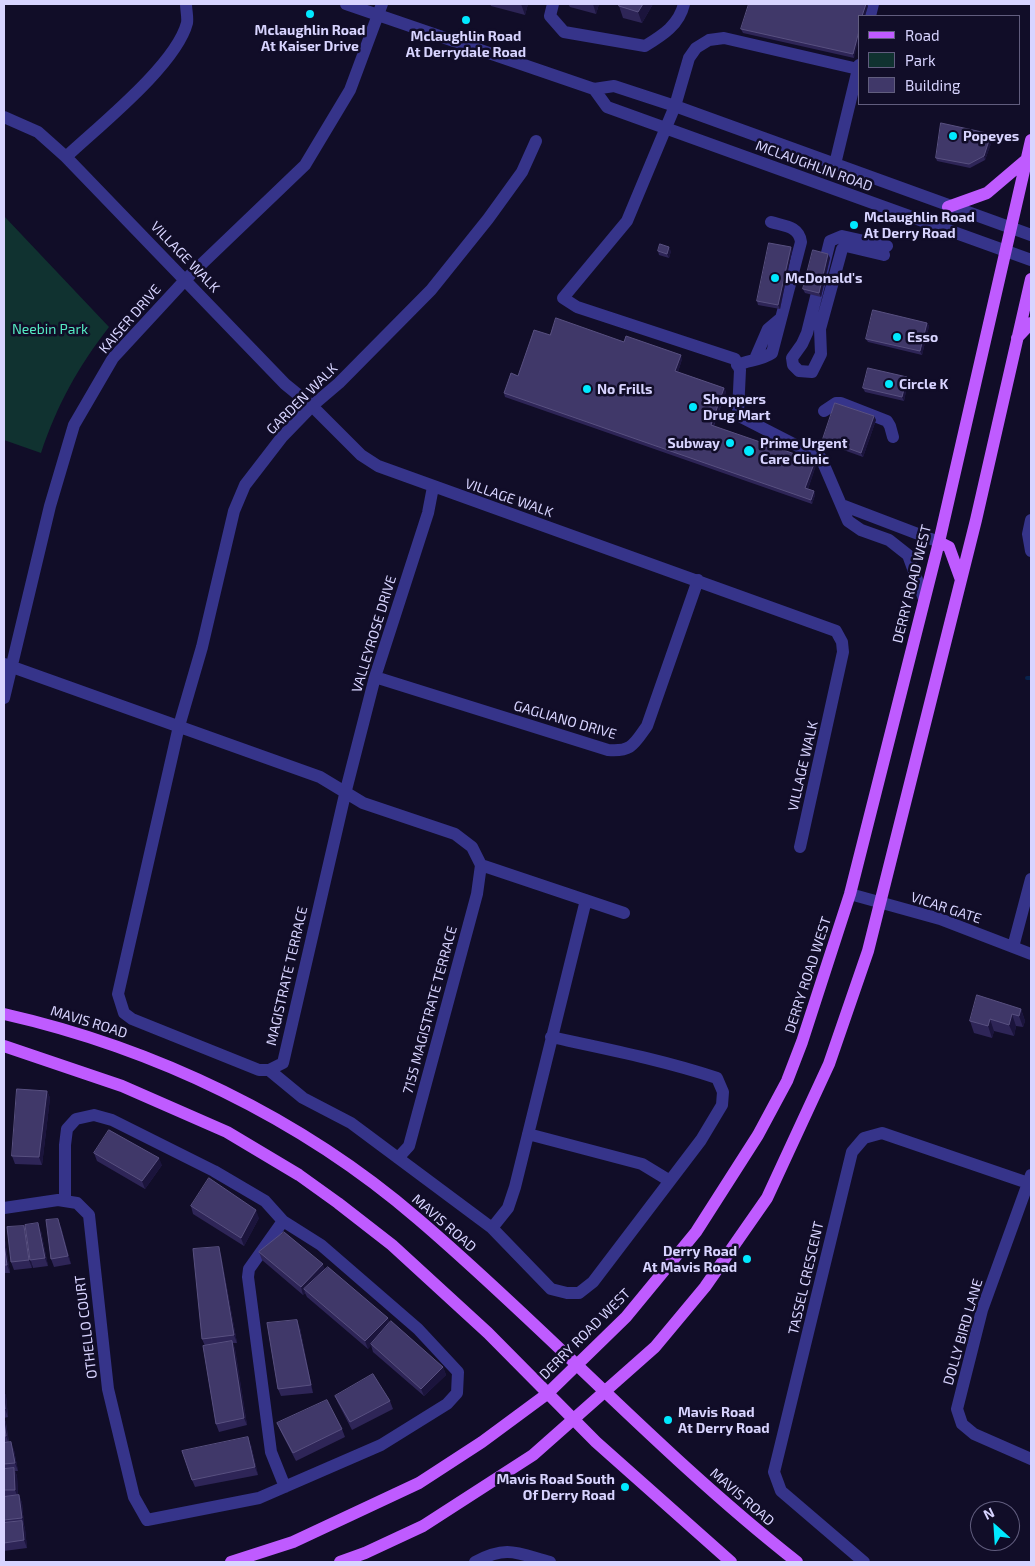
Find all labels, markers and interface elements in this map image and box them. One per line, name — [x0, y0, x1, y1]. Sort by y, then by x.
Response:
marker: Mclaughlin Road At Kaiser Drive — [304, 8, 316, 20]
marker: Mclaughlin Road At Derrydale Road — [460, 14, 472, 26]
legend — [858, 15, 1020, 105]
place label: Mclaughlin Road At Kaiser Drive — [255, 22, 365, 54]
text: Road — [905, 26, 940, 44]
place label: Mclaughlin Road At Derrydale Road — [406, 28, 526, 60]
text: Park — [905, 51, 936, 69]
text: Building — [905, 76, 960, 94]
place label: Popeyes — [963, 128, 1019, 144]
marker: Popeyes — [947, 130, 959, 142]
street label: MCLAUGHLIN ROAD — [753, 137, 875, 195]
place label: Mclaughlin Road At Derry Road — [864, 209, 975, 242]
street label: VILLAGE WALK — [147, 218, 223, 296]
marker: Mclaughlin Road At Derry Road — [848, 219, 860, 231]
place label: McDonald's — [785, 270, 863, 286]
marker: McDonald's — [769, 272, 781, 284]
street label: KAISER DRIVE — [95, 281, 165, 357]
park label: Neebin Park — [12, 321, 88, 337]
place label: Esso — [907, 329, 938, 345]
marker: Esso — [891, 331, 903, 343]
street label: GARDEN WALK — [263, 360, 341, 438]
place label: Circle K — [899, 376, 948, 392]
marker: Circle K — [883, 378, 895, 390]
place label: No Frills — [597, 381, 652, 397]
marker: No Frills — [581, 383, 593, 395]
place label: Shoppers Drug Mart — [703, 391, 771, 424]
marker: Shoppers Drug Mart — [687, 401, 699, 413]
place label: Subway — [668, 435, 720, 451]
place label: Prime Urgent Care Clinic — [760, 435, 847, 468]
marker: Subway — [724, 437, 736, 449]
marker: Prime Urgent Care Clinic — [742, 444, 756, 458]
street label: VILLAGE WALK — [463, 475, 555, 521]
street label: DERRY ROAD WEST — [889, 523, 935, 645]
street label: VALLEYROSE DRIVE — [348, 573, 400, 695]
street label: GAGLIANO DRIVE — [512, 697, 618, 743]
street label: VILLAGE WALK — [784, 719, 822, 813]
street label: VICAR GATE — [909, 889, 983, 927]
street label: MAGISTRATE TERRACE — [263, 905, 311, 1047]
street label: DERRY ROAD WEST — [781, 915, 835, 1035]
street label: 7155 MAGISTRATE TERRACE — [399, 924, 461, 1096]
street label: MAVIS ROAD — [48, 1002, 130, 1042]
street label: MAVIS ROAD — [408, 1191, 480, 1255]
street label: TASSEL CRESCENT — [785, 1220, 827, 1336]
place label: Derry Road At Mavis Road — [643, 1243, 737, 1276]
marker: Derry Road At Mavis Road — [741, 1253, 753, 1265]
street label: OTHELLO COURT — [71, 1274, 101, 1380]
street label: DOLLY BIRD LANE — [940, 1277, 986, 1387]
street label: DERRY ROAD WEST — [536, 1285, 634, 1383]
place label: Mavis Road At Derry Road — [678, 1404, 770, 1436]
marker: Mavis Road At Derry Road — [662, 1414, 674, 1426]
street label: MAVIS ROAD — [706, 1465, 778, 1529]
place label: Mavis Road South Of Derry Road — [496, 1471, 615, 1504]
marker: Mavis Road South Of Derry Road — [619, 1481, 631, 1493]
north arrow — [970, 1501, 1020, 1551]
text: N — [980, 1503, 997, 1523]

